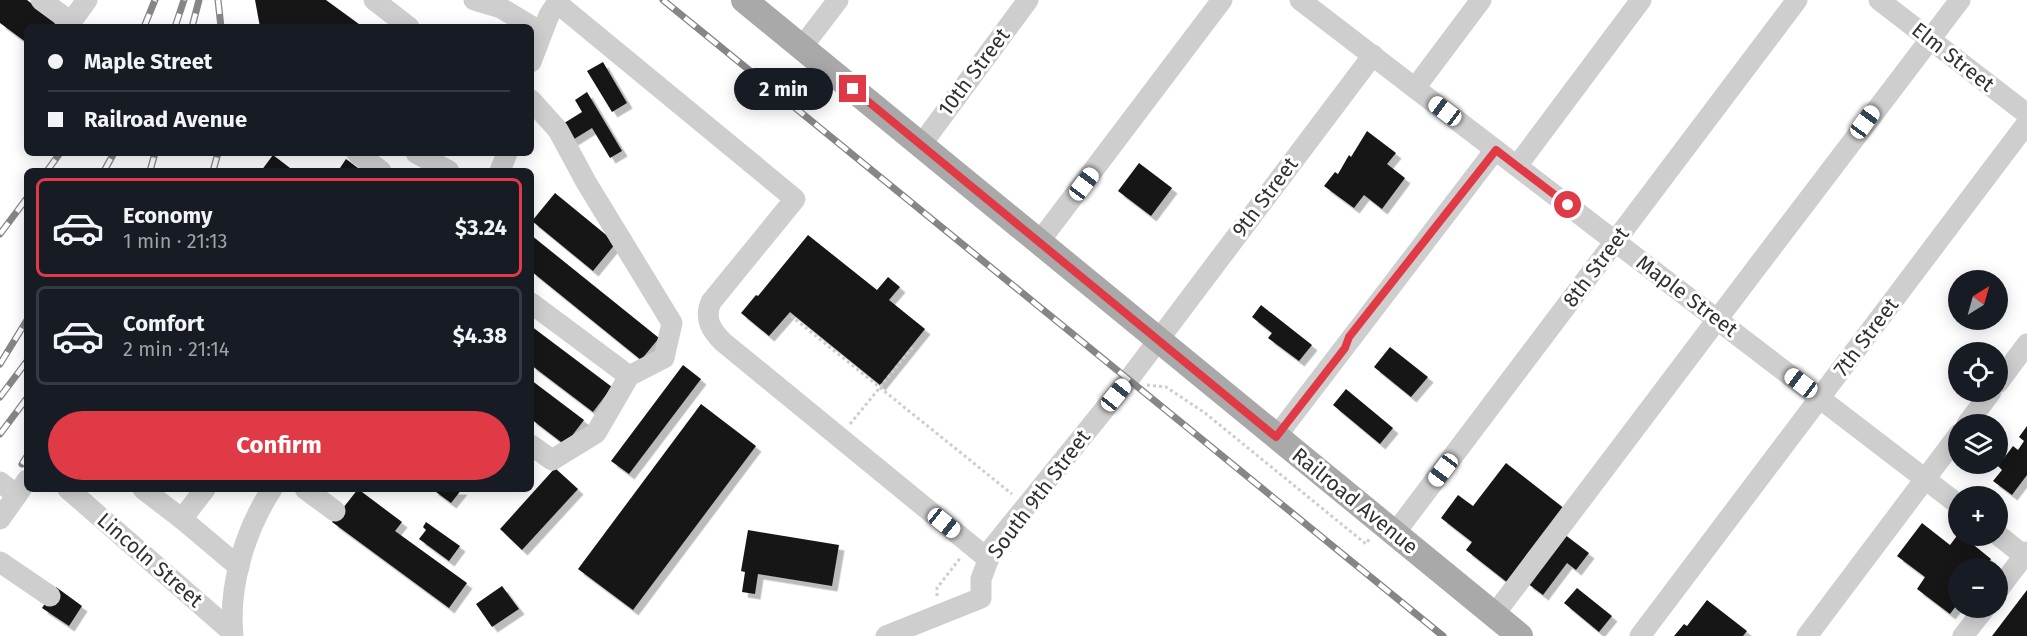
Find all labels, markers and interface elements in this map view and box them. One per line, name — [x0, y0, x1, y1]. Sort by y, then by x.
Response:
street label: Elm Street — [1906, 17, 2000, 98]
street label: 10th Street — [933, 23, 1016, 121]
text: Maple Street — [84, 48, 212, 75]
callout: 2 min — [733, 68, 832, 110]
route end — [839, 75, 866, 102]
text: 2 min — [759, 77, 808, 101]
car — [1425, 93, 1465, 129]
car — [1847, 102, 1883, 142]
text: Railroad Avenue — [84, 106, 247, 133]
street label: 9th Street — [1226, 152, 1304, 242]
car — [1066, 164, 1102, 204]
route start — [1554, 191, 1581, 218]
icon: car — [51, 201, 105, 255]
text: Economy — [123, 202, 212, 229]
text: $3.24 — [455, 214, 507, 241]
street label: 8th Street — [1557, 221, 1635, 312]
text: 1 min · 21:13 — [123, 229, 228, 253]
street label: Maple Street — [1631, 249, 1743, 343]
north arrow — [1948, 270, 2008, 330]
map controls — [1948, 270, 2008, 618]
street label: 7th Street — [1828, 292, 1904, 381]
icon: car — [51, 309, 105, 363]
text: Comfort — [123, 310, 204, 337]
text: $4.38 — [453, 322, 507, 349]
text: 2 min · 21:14 — [123, 337, 229, 361]
button: locate — [1948, 342, 2008, 402]
car — [1781, 365, 1821, 401]
car — [1098, 375, 1134, 415]
button: Confirm — [48, 411, 510, 480]
button: layers — [1948, 414, 2008, 474]
street label: South 9th Street — [982, 424, 1096, 564]
street label: Railroad Avenue — [1287, 442, 1423, 560]
car — [1425, 450, 1461, 490]
button: + — [1948, 486, 2008, 546]
car — [924, 505, 964, 541]
street label: Lincoln Street — [92, 507, 208, 613]
button: − — [1948, 558, 2008, 618]

